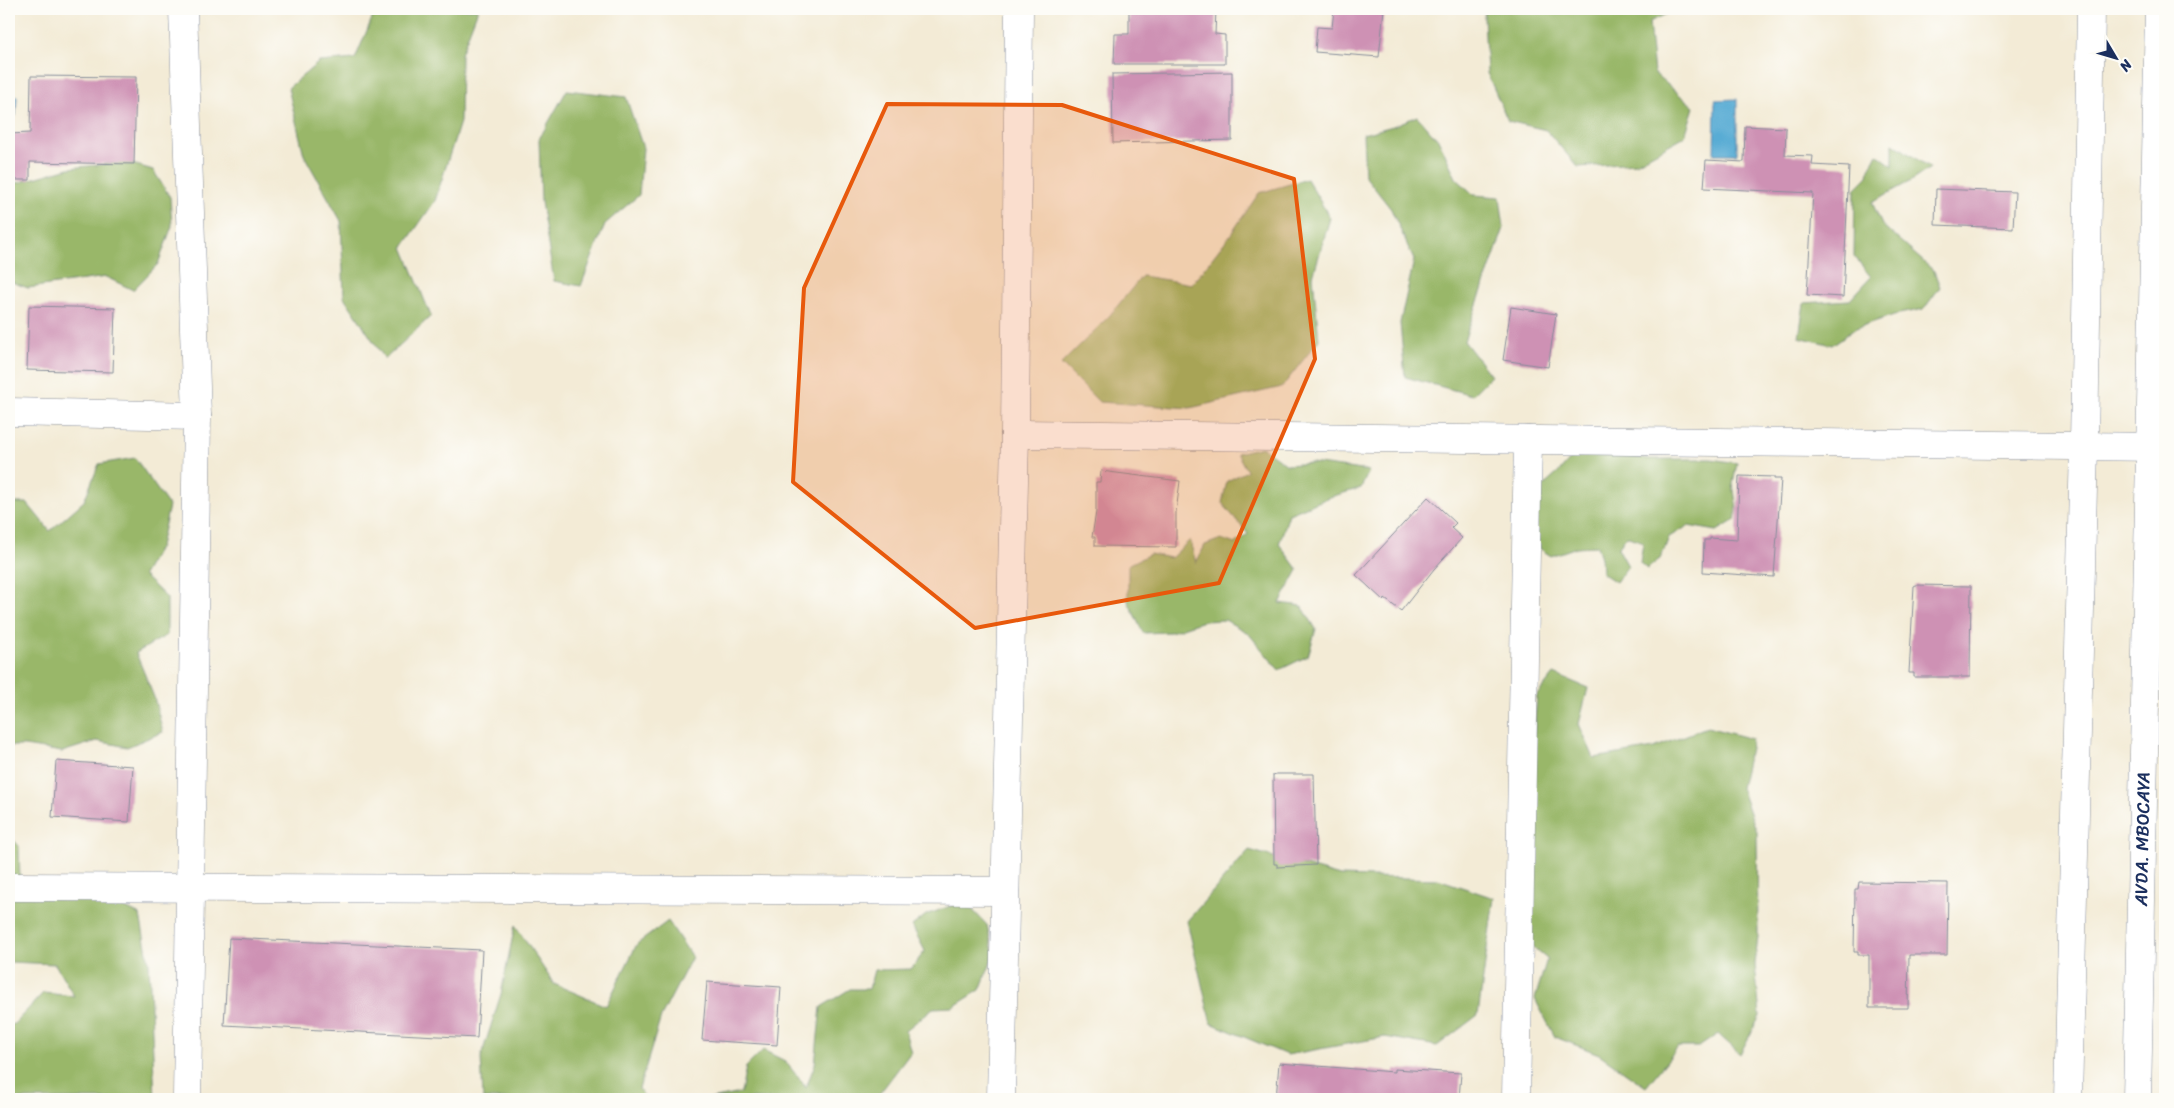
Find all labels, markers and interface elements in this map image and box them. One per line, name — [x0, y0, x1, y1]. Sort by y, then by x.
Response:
north arrow — [2092, 32, 2142, 82]
text: N — [2113, 53, 2139, 77]
street label: AVDA. MBOCAYA — [2125, 772, 2160, 908]

